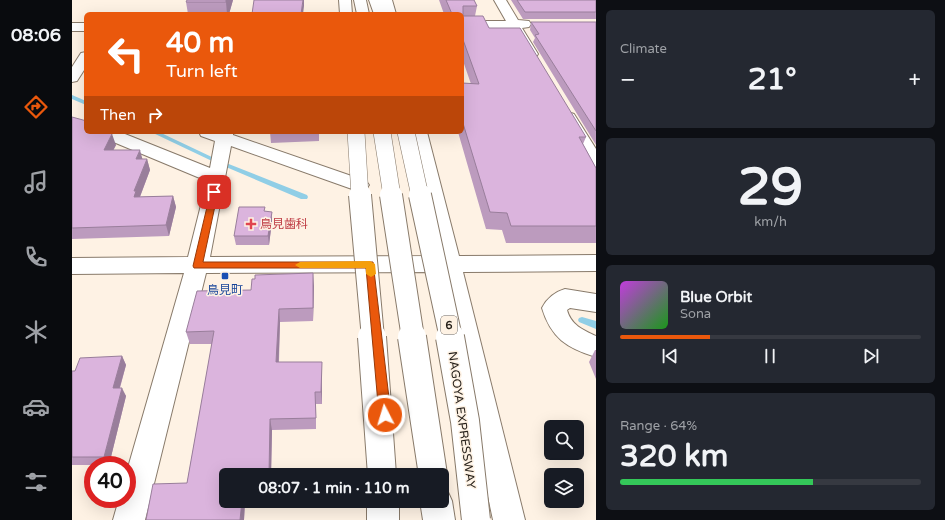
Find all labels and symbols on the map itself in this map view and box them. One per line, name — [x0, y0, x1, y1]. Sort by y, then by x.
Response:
pin — [197, 175, 231, 209]
place label: 鳥見歯科 — [260, 217, 308, 231]
marker: 鳥見歯科 — [245, 218, 257, 230]
marker: 鳥見町 — [220, 271, 230, 281]
place label: 鳥見町 — [207, 283, 243, 297]
road number: 6 — [441, 316, 457, 334]
street label: NAGOYA EXPRESSWAY — [445, 350, 479, 490]
position arrow — [364, 394, 406, 436]
speed limit sign: 40 — [84, 456, 136, 508]

